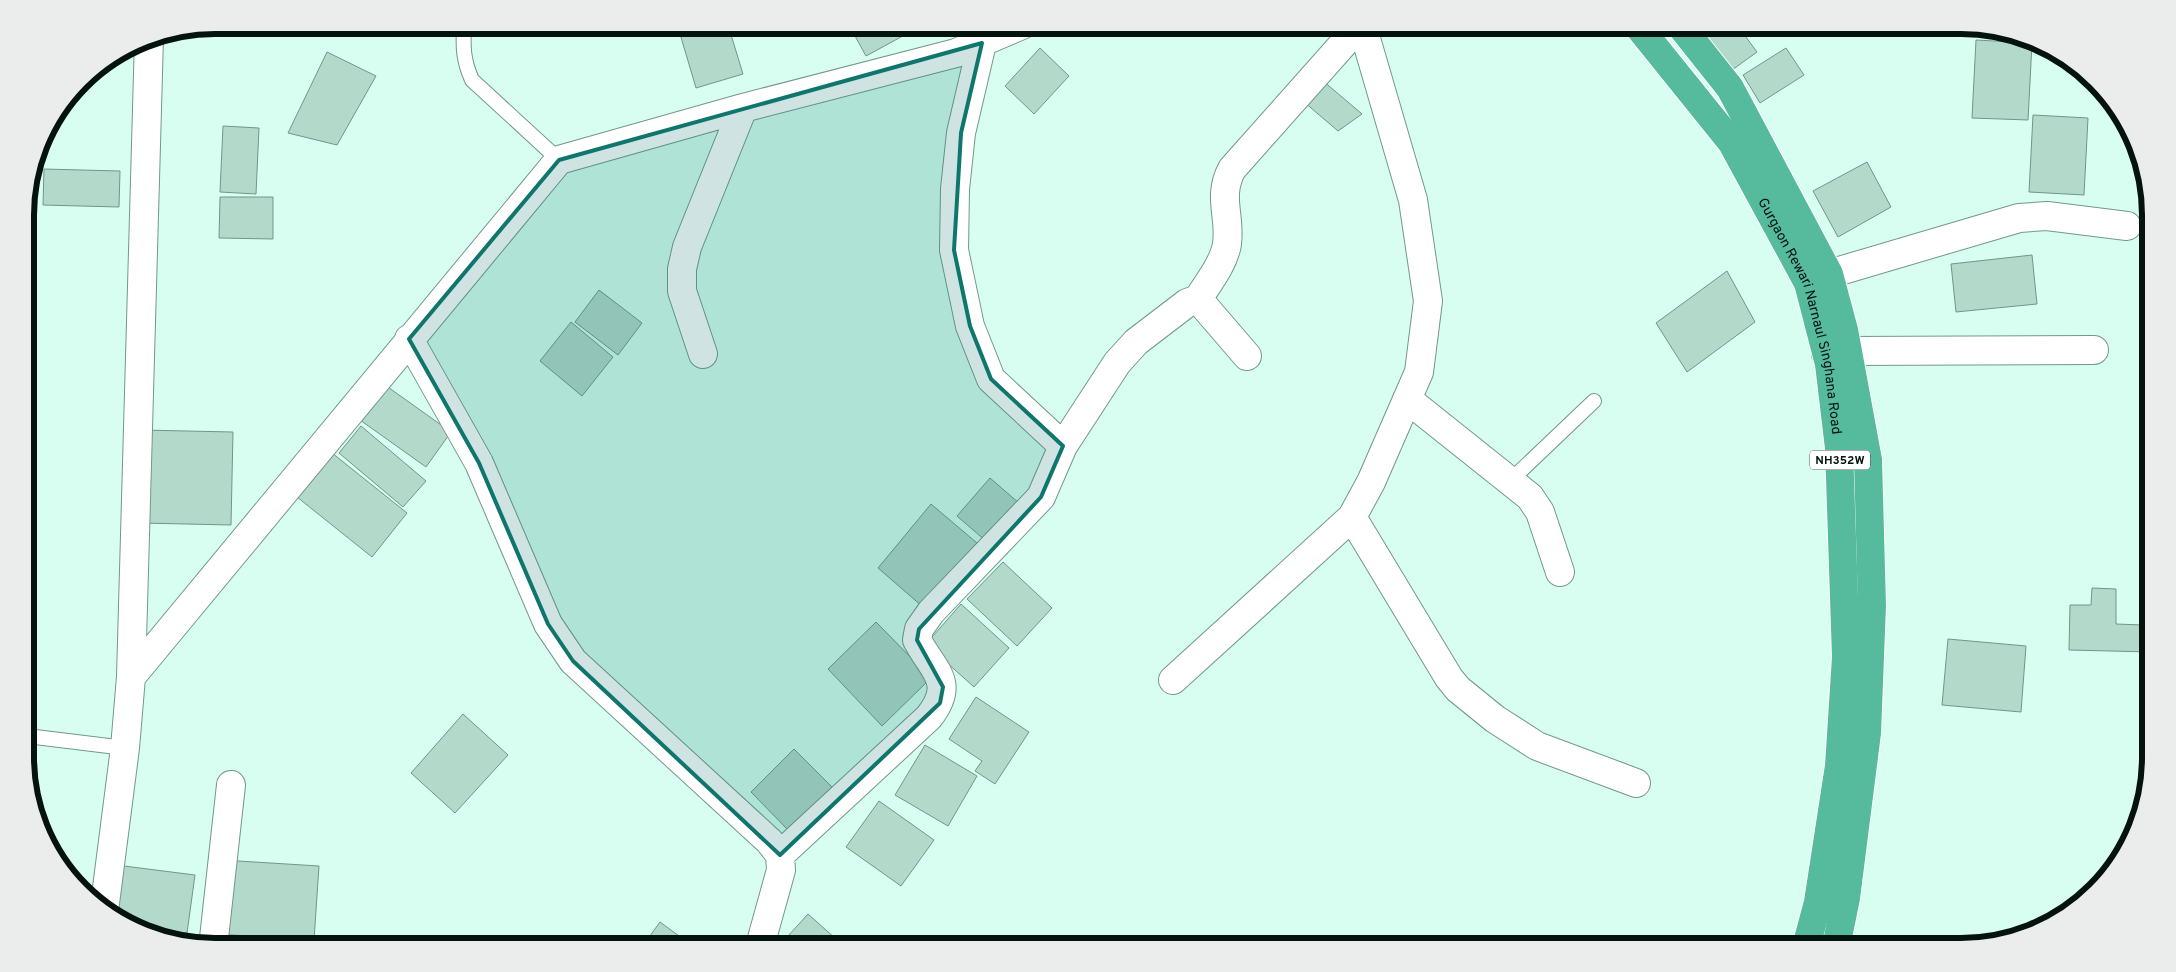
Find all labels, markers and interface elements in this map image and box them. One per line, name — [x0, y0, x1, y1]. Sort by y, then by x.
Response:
street label: Gurgaon Rewari Narnaul Singhana Road — [1753, 195, 1844, 435]
road number: NH352W — [1810, 450, 1870, 470]

